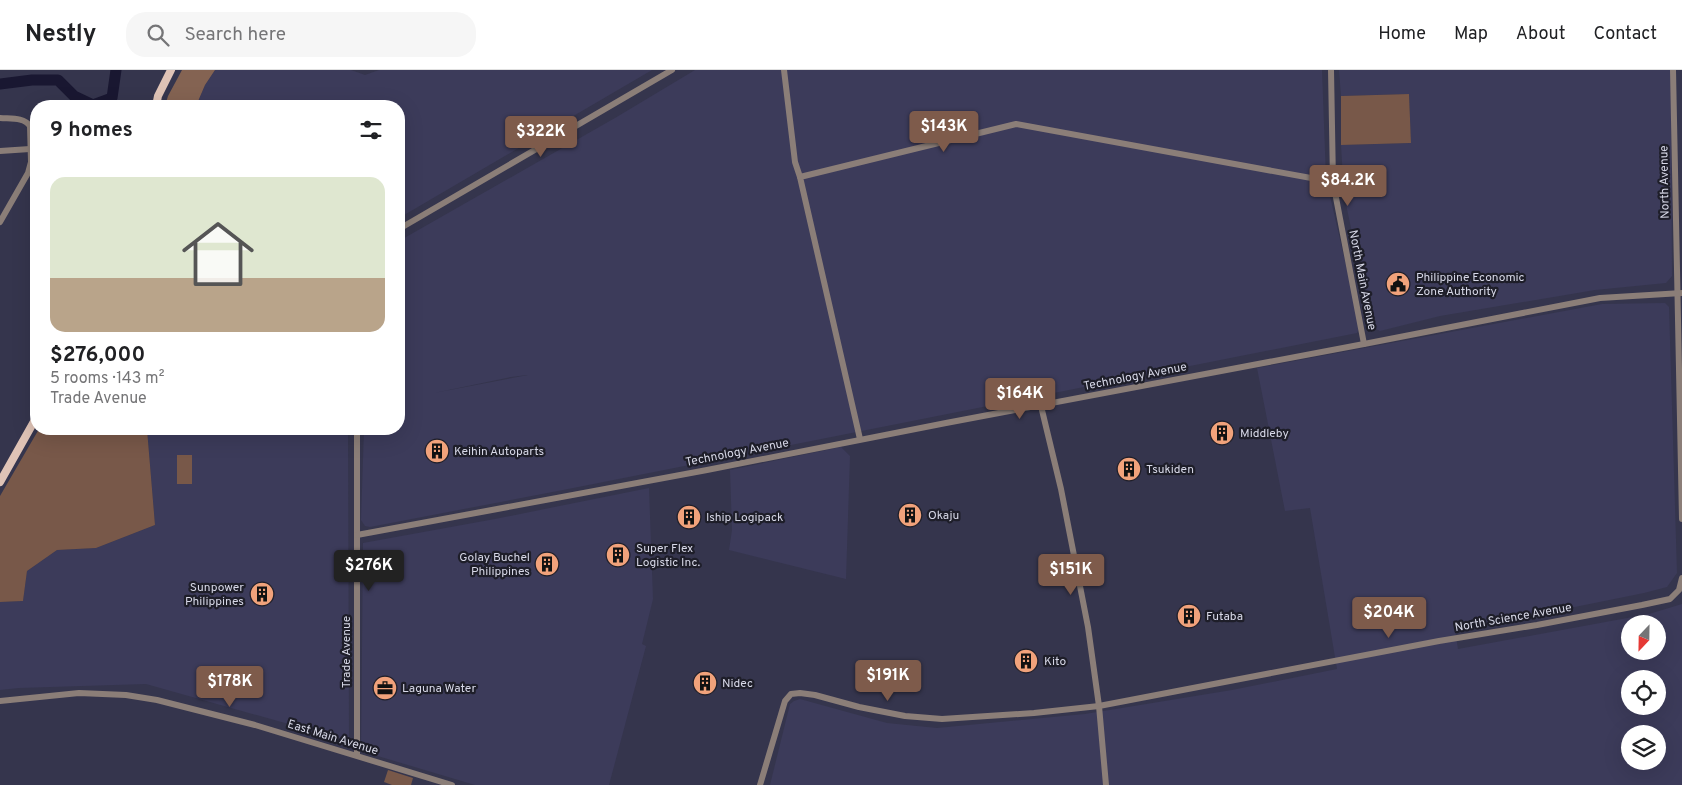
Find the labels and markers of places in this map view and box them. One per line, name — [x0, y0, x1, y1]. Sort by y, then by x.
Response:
pin: $143K — [909, 111, 979, 153]
pin: $322K — [506, 116, 576, 158]
pin: $84.2K — [1307, 164, 1389, 207]
place label: Philippine Economic Zone Authority — [1416, 270, 1525, 300]
public building icon: Philippine Economic Zone Authority — [1385, 271, 1411, 297]
pin: $164K — [985, 378, 1055, 420]
building icon: Middleby — [1209, 420, 1235, 446]
place label: Middleby — [1240, 426, 1289, 442]
building icon: Keihin Autoparts — [424, 438, 450, 464]
place label: Keihin Autoparts — [454, 444, 544, 460]
building icon: Tsukiden — [1116, 456, 1142, 482]
place label: Tsukiden — [1146, 462, 1194, 478]
building icon: Okaju — [897, 502, 923, 528]
building icon: Iship Logipack — [676, 504, 702, 530]
place label: Okaju — [928, 508, 959, 524]
place label: Iship Logipack — [706, 510, 783, 526]
place label: Super Flex Logistic Inc. — [636, 541, 701, 571]
building icon: Super Flex Logistic Inc. — [605, 542, 631, 568]
pin: $276K — [334, 550, 404, 592]
place label: Golay Buchel Philippines — [459, 550, 530, 580]
building icon: Golay Buchel Philippines — [534, 551, 560, 577]
pin: $151K — [1036, 554, 1106, 596]
place label: Sunpower Philippines — [185, 580, 244, 610]
building icon: Sunpower Philippines — [249, 581, 275, 607]
pin: $204K — [1354, 596, 1424, 639]
building icon: Futaba — [1176, 603, 1202, 629]
place label: Futaba — [1206, 609, 1243, 625]
building icon: Kito — [1013, 648, 1039, 674]
place label: Kito — [1044, 654, 1066, 670]
pin: $191K — [853, 660, 923, 702]
pin: $178K — [195, 666, 265, 708]
building icon: Nidec — [692, 670, 718, 696]
office icon: Laguna Water — [372, 675, 398, 701]
place label: Nidec — [722, 676, 753, 692]
place label: Laguna Water — [402, 681, 476, 697]

